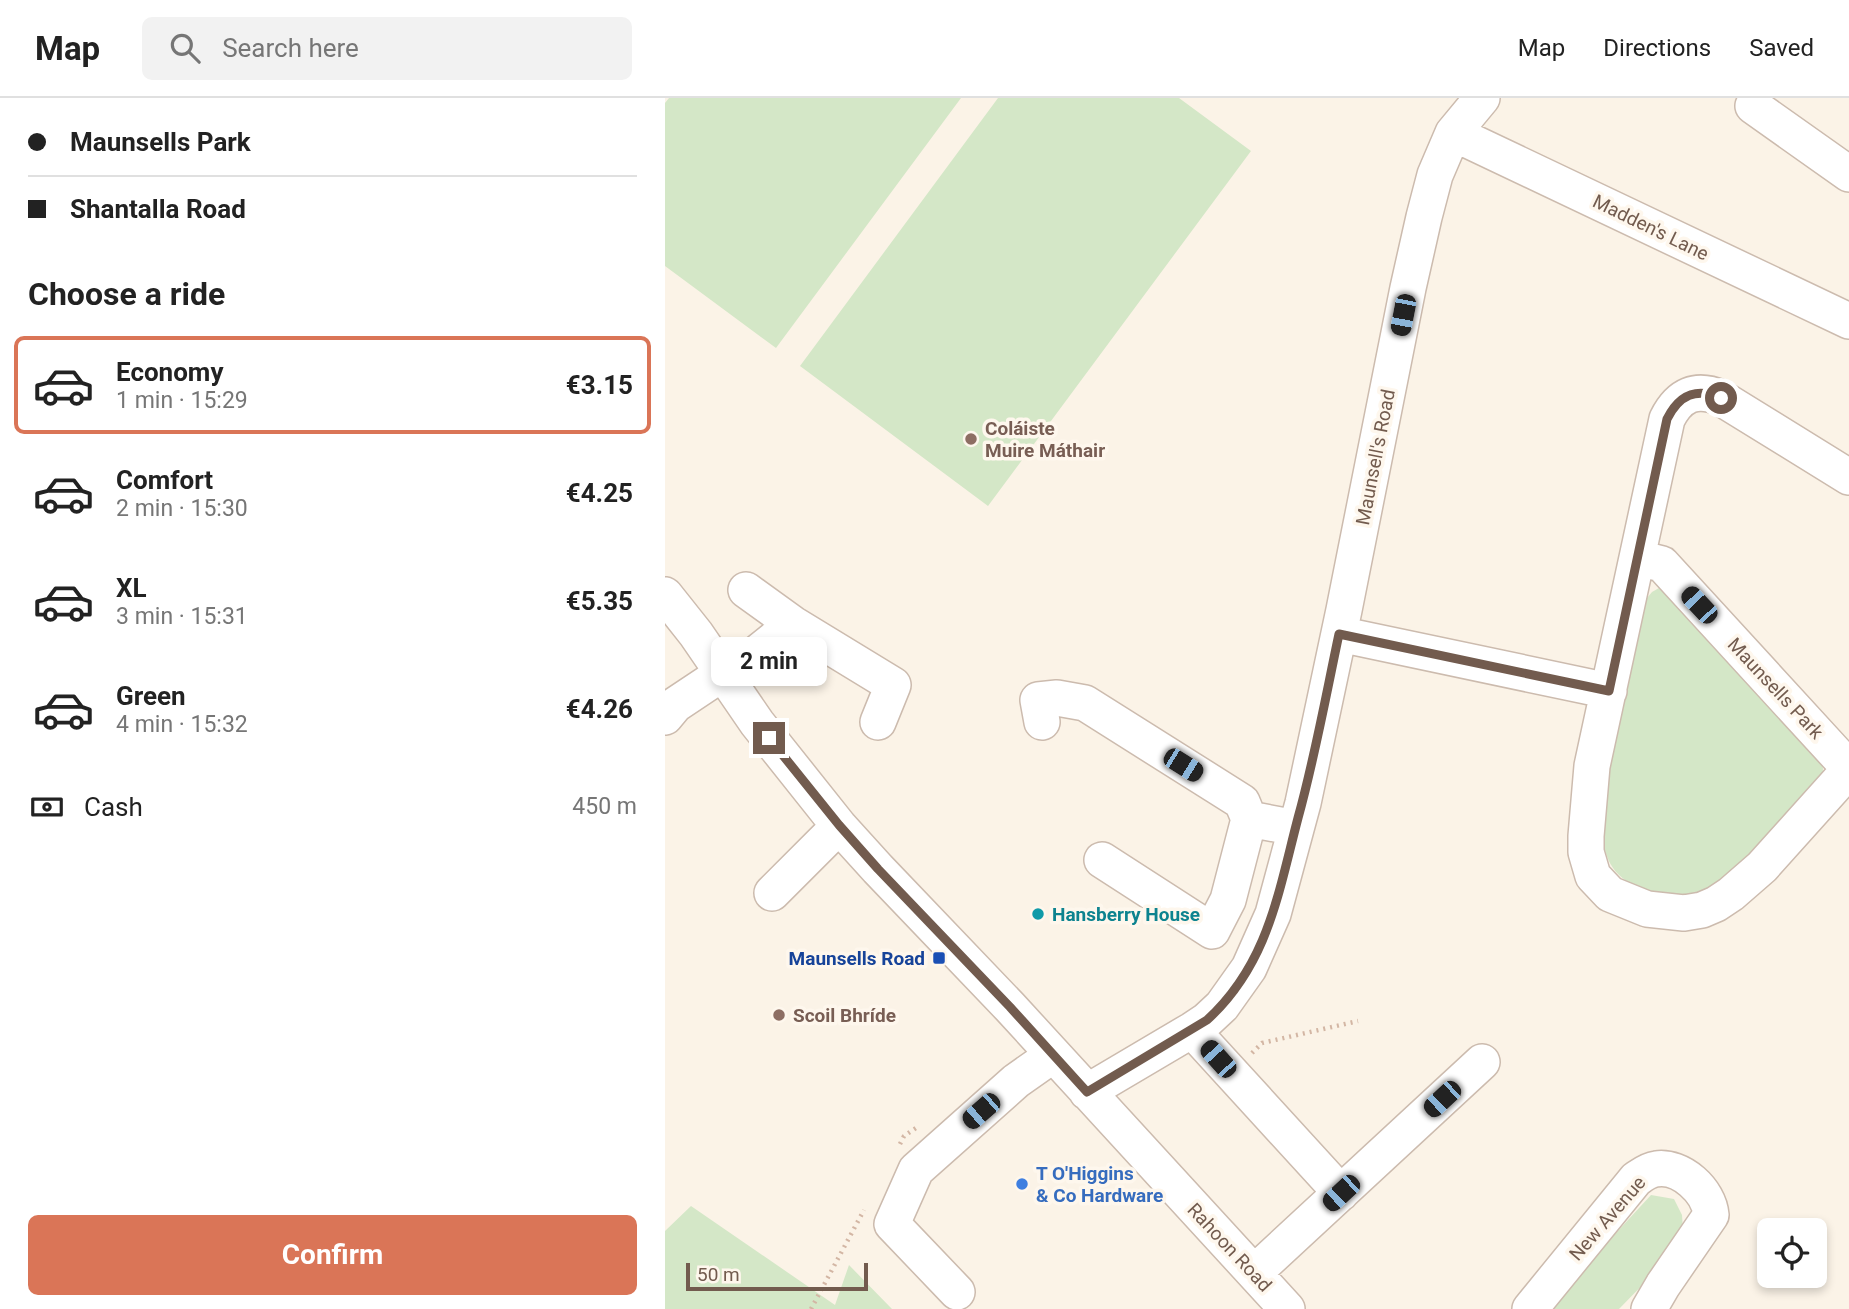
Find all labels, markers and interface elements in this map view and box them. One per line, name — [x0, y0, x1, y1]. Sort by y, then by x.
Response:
search box — [142, 17, 632, 80]
text: Map — [35, 29, 100, 68]
icon: search — [166, 29, 204, 67]
text: Search here — [222, 33, 359, 63]
text: Map — [1518, 34, 1565, 62]
text: Directions — [1603, 34, 1711, 62]
text: Saved — [1749, 34, 1814, 62]
text: Maunsells Park — [70, 127, 251, 157]
street label: Madden's Lane — [1589, 189, 1713, 265]
text: Shantalla Road — [70, 194, 246, 224]
text: Choose a ride — [28, 275, 225, 313]
car — [1389, 292, 1418, 338]
icon: car — [32, 354, 95, 417]
text: Economy — [116, 357, 223, 387]
text: €3.15 — [566, 370, 633, 400]
route start — [1705, 382, 1737, 414]
text: 1 min · 15:29 — [116, 387, 248, 414]
street label: Maunsell's Road — [1351, 387, 1400, 527]
place label: Coláiste Muire Máthair — [985, 417, 1105, 462]
marker: Coláiste Muire Máthair — [963, 431, 979, 447]
icon: car — [32, 462, 95, 525]
text: Comfort — [116, 465, 213, 495]
text: €4.25 — [566, 478, 633, 508]
text: 2 min · 15:30 — [116, 495, 248, 522]
icon: car — [32, 570, 95, 633]
text: XL — [116, 573, 147, 603]
car — [1677, 582, 1722, 628]
text: €5.35 — [566, 586, 633, 616]
text: 3 min · 15:31 — [116, 603, 248, 630]
street label: Maunsells Park — [1723, 633, 1829, 744]
callout: 2 min — [711, 636, 827, 686]
text: 2 min — [740, 648, 798, 675]
icon: car — [32, 678, 95, 741]
text: Green — [116, 681, 186, 711]
text: €4.26 — [566, 694, 633, 724]
text: 4 min · 15:32 — [116, 711, 248, 738]
route end — [753, 722, 785, 754]
car — [1160, 745, 1207, 785]
icon: cash — [28, 788, 66, 826]
text: Cash — [84, 792, 143, 822]
text: 450 m — [572, 793, 637, 820]
place label: Hansberry House — [1052, 903, 1200, 926]
marker: Hansberry House — [1030, 906, 1046, 922]
place label: Maunsells Road — [789, 947, 925, 970]
marker: Maunsells Road — [931, 950, 947, 966]
place label: Scoil Bhríde — [793, 1004, 896, 1027]
marker: Scoil Bhríde — [771, 1007, 787, 1023]
car — [1197, 1036, 1240, 1082]
car — [1420, 1077, 1465, 1121]
car — [959, 1089, 1004, 1133]
place label: T O'Higgins & Co Hardware — [1036, 1162, 1163, 1207]
car — [1319, 1171, 1364, 1215]
street label: New Avenue — [1564, 1171, 1650, 1265]
marker: T O'Higgins & Co Hardware — [1014, 1176, 1030, 1192]
street label: Rahoon Road — [1183, 1198, 1277, 1296]
button: Confirm — [28, 1215, 637, 1295]
map controls — [1757, 1218, 1827, 1288]
button: locate — [1757, 1218, 1827, 1288]
scale bar — [686, 1260, 868, 1292]
text: 50 m — [697, 1263, 740, 1286]

